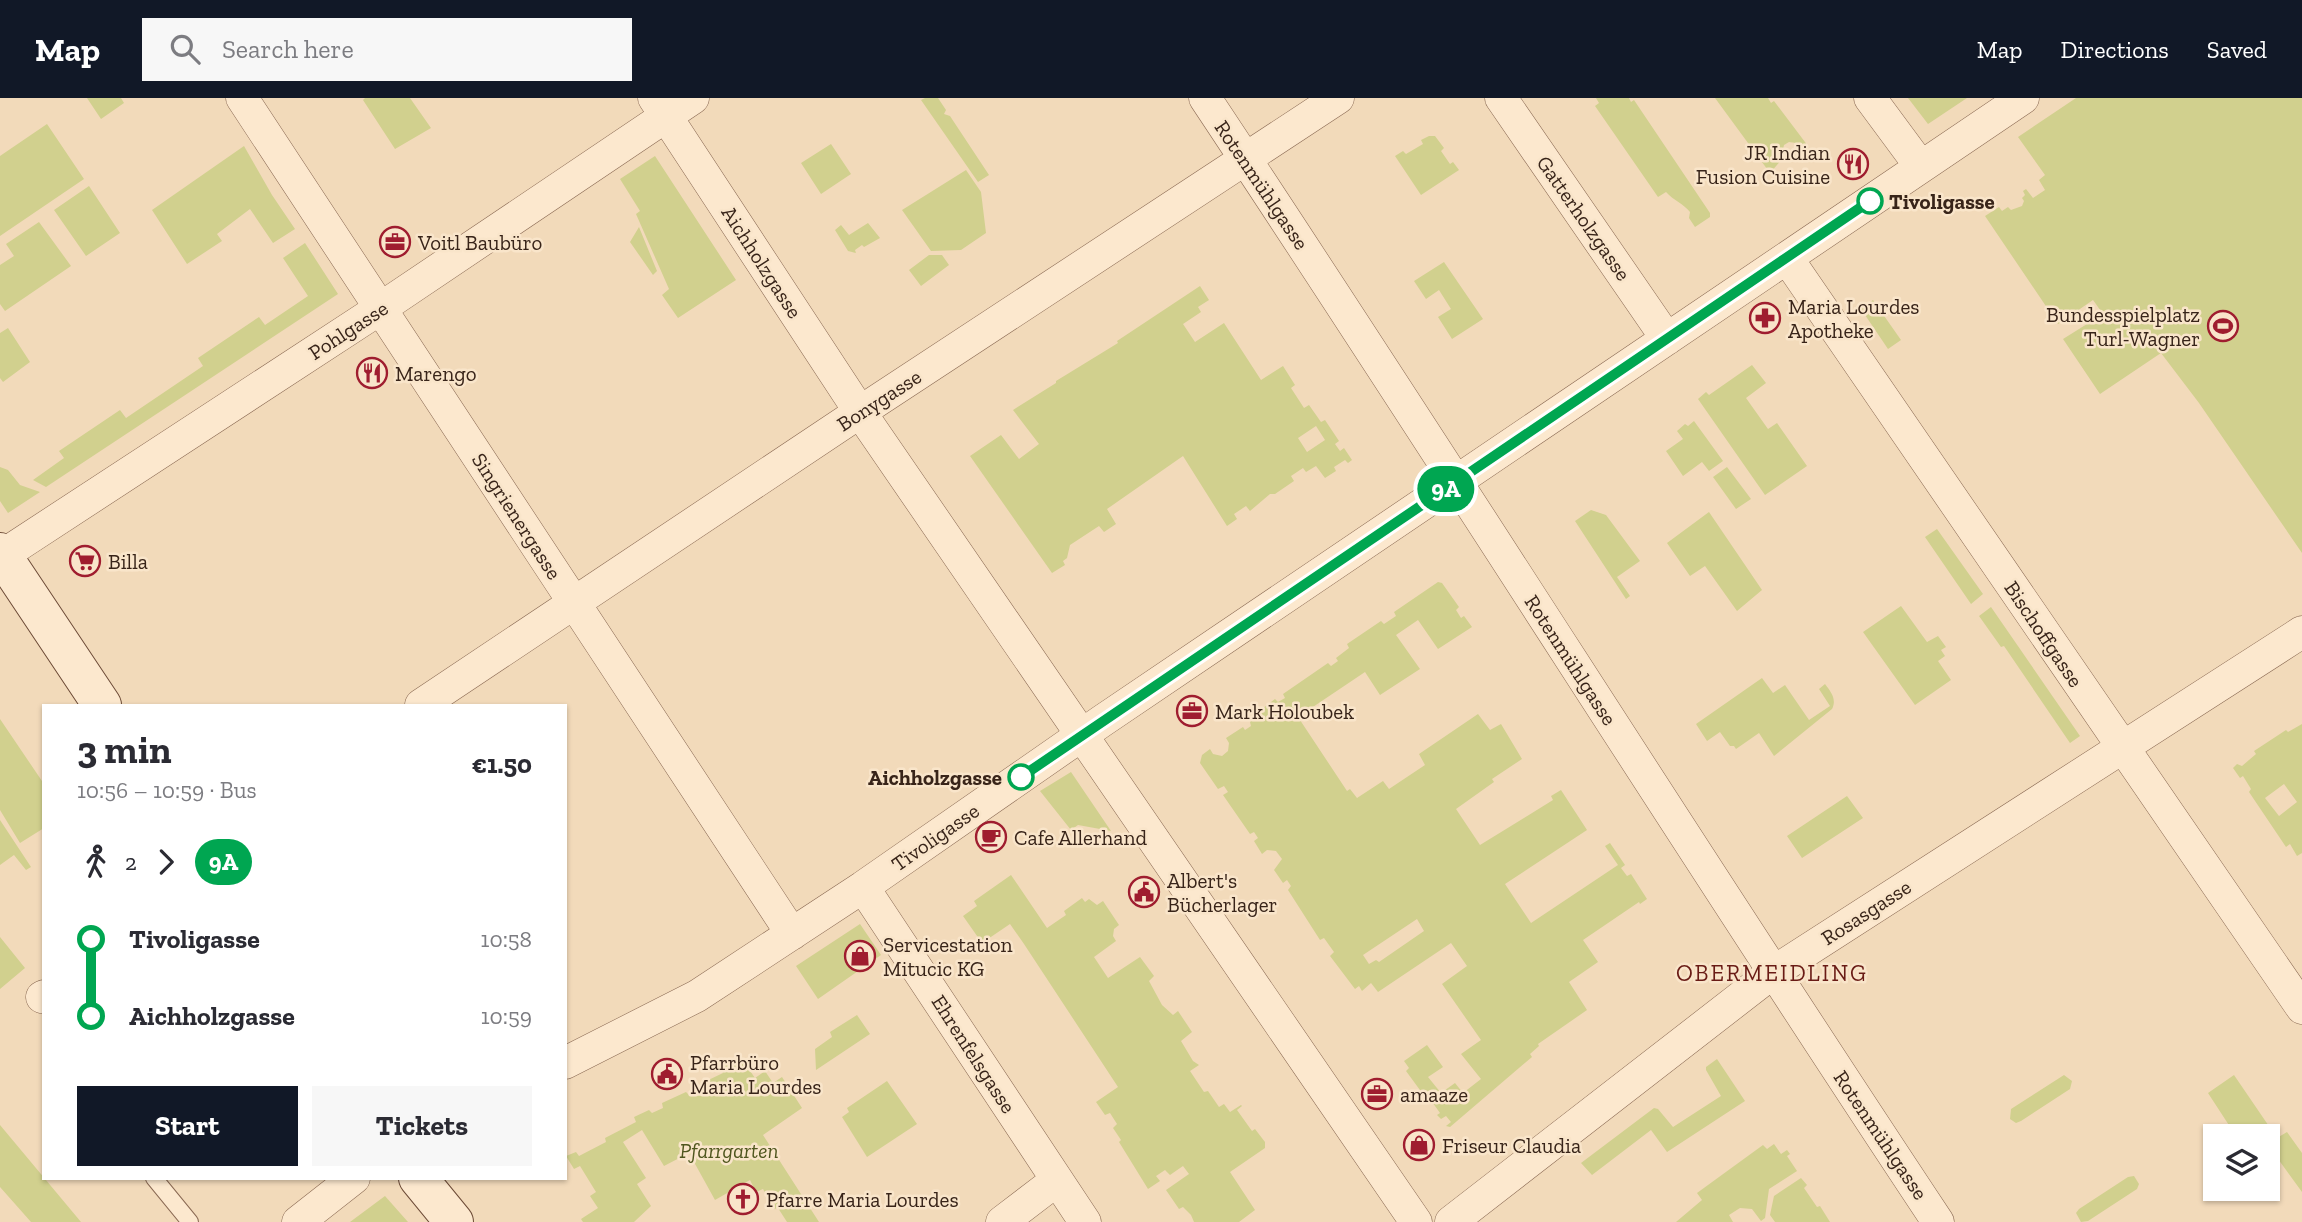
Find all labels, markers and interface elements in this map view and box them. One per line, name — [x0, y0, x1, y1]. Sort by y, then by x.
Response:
search box — [142, 18, 632, 81]
text: Map — [35, 30, 100, 69]
icon: search — [166, 30, 204, 68]
text: Search here — [222, 33, 354, 65]
text: Map — [1977, 35, 2023, 64]
text: Directions — [2061, 35, 2169, 64]
text: Saved — [2207, 35, 2267, 64]
street label: Rotenmühlgasse — [1210, 116, 1314, 254]
place label: JR Indian Fusion Cuisine — [1696, 140, 1830, 189]
restaurant icon: JR Indian Fusion Cuisine — [1836, 147, 1870, 181]
street label: Gatterholzgasse — [1532, 151, 1636, 285]
marker: Tivoligasse — [1857, 188, 1883, 214]
place label: Tivoligasse — [1889, 189, 1995, 214]
street label: Aichholzgasse — [716, 201, 808, 323]
office icon: Voitl Baubüro — [378, 225, 412, 259]
place label: Voitl Baubüro — [417, 230, 542, 255]
place label: Maria Lourdes Apotheke — [1788, 294, 1919, 343]
street label: Pohlgasse — [304, 295, 392, 365]
pharmacy icon: Maria Lourdes Apotheke — [1748, 301, 1782, 335]
place label: Bundesspielplatz Turl-Wagner — [2046, 302, 2200, 351]
sports icon: Bundesspielplatz Turl-Wagner — [2206, 309, 2240, 343]
restaurant icon: Marengo — [355, 356, 389, 390]
place label: Marengo — [395, 361, 476, 386]
street label: Bonygasse — [832, 363, 926, 436]
street label: Singrienergasse — [467, 448, 567, 584]
line badge: 9A — [1414, 466, 1478, 512]
text: 9A — [1431, 474, 1461, 503]
supermarket icon: Billa — [68, 544, 102, 578]
place label: Billa — [108, 549, 148, 574]
street label: Bischoffgasse — [1999, 576, 2089, 692]
street label: Rotenmühlgasse — [1520, 590, 1622, 730]
office icon: Mark Holoubek — [1175, 694, 1209, 728]
place label: Mark Holoubek — [1215, 699, 1354, 724]
text: 3 min — [77, 727, 172, 773]
text: €1.50 — [472, 748, 532, 780]
marker: Aichholzgasse — [1008, 764, 1034, 790]
place label: Aichholzgasse — [868, 765, 1002, 790]
text: 10:56 – 10:59 · Bus — [77, 776, 257, 804]
street label: Tivoligasse — [886, 798, 984, 876]
cafe icon: Cafe Allerhand — [974, 820, 1008, 854]
place label: Cafe Allerhand — [1014, 825, 1148, 850]
icon: walk — [77, 843, 115, 881]
icon: forward — [147, 843, 185, 881]
text: 9A — [209, 847, 238, 876]
text: 2 — [125, 848, 137, 876]
place label: Albert's Bücherlager — [1167, 868, 1277, 917]
street label: Rosasgasse — [1816, 874, 1916, 950]
public building icon: Albert's Bücherlager — [1127, 875, 1161, 909]
text: Tivoligasse — [129, 923, 260, 955]
text: 10:58 — [481, 925, 532, 953]
place label: Servicestation Mitucic KG — [883, 932, 1013, 981]
shop icon: Servicestation Mitucic KG — [843, 939, 877, 973]
district label: OBERMEIDLING — [1676, 959, 1868, 987]
street label: Ehrenfelsgasse — [926, 990, 1022, 1118]
text: Aichholzgasse — [129, 1000, 295, 1032]
text: 10:59 — [481, 1002, 532, 1030]
place label: Pfarrbüro Maria Lourdes — [690, 1050, 821, 1099]
public building icon: Pfarrbüro Maria Lourdes — [650, 1057, 684, 1091]
street label: Rotenmühlgasse — [1829, 1066, 1933, 1204]
office icon: amaaze — [1360, 1077, 1394, 1111]
place label: amaaze — [1400, 1082, 1468, 1107]
button: Start — [77, 1086, 298, 1166]
button: Tickets — [312, 1086, 532, 1166]
map controls — [2203, 1124, 2280, 1201]
button: layers — [2203, 1124, 2280, 1201]
shop icon: Friseur Claudia — [1402, 1128, 1436, 1162]
place label: Friseur Claudia — [1442, 1133, 1581, 1158]
park label: Pfarrgarten — [680, 1138, 778, 1163]
church icon: Pfarre Maria Lourdes — [726, 1182, 760, 1216]
place label: Pfarre Maria Lourdes — [766, 1187, 959, 1212]

